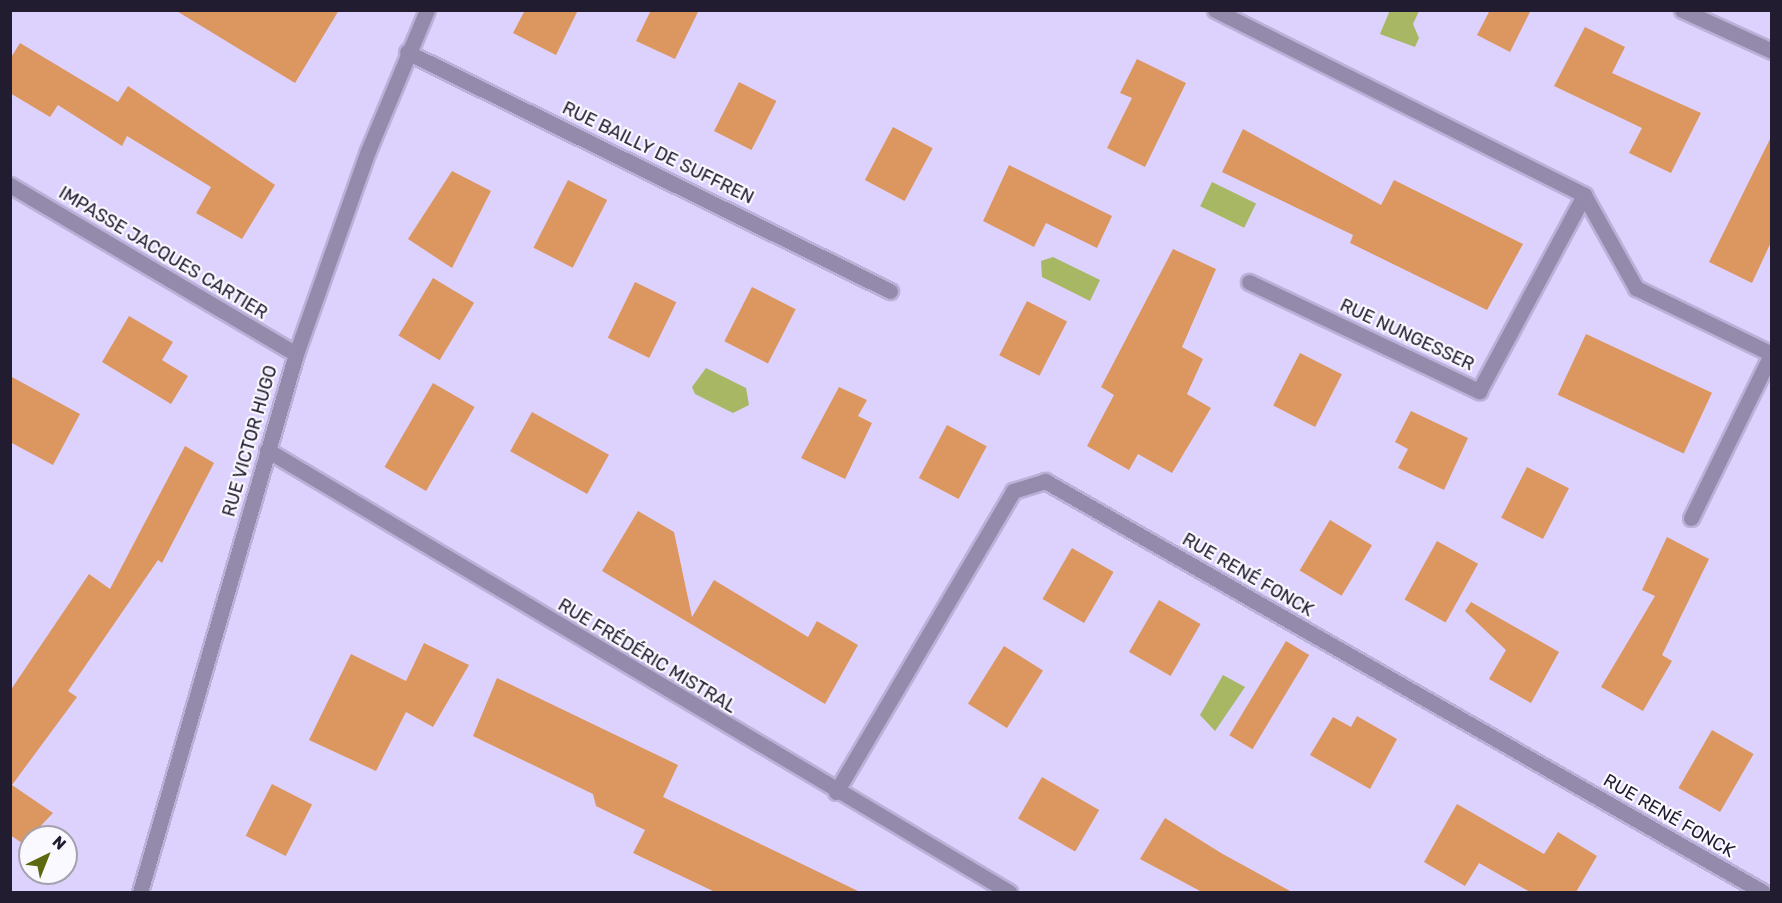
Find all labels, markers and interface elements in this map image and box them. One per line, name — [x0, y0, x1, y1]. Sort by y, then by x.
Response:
street label: RUE BAILLY DE SUFFREN — [559, 97, 757, 209]
street label: IMPASSE JACQUES CARTIER — [55, 182, 271, 324]
street label: RUE NUNGESSER — [1336, 294, 1478, 376]
street label: RUE VICTOR HUGO — [218, 363, 282, 519]
street label: RUE RENÉ FONCK — [1178, 529, 1318, 621]
street label: RUE FRÉDÉRIC MISTRAL — [554, 594, 740, 718]
street label: RUE RENÉ FONCK — [1599, 770, 1739, 862]
north arrow — [18, 825, 78, 885]
text: N — [49, 832, 70, 854]

